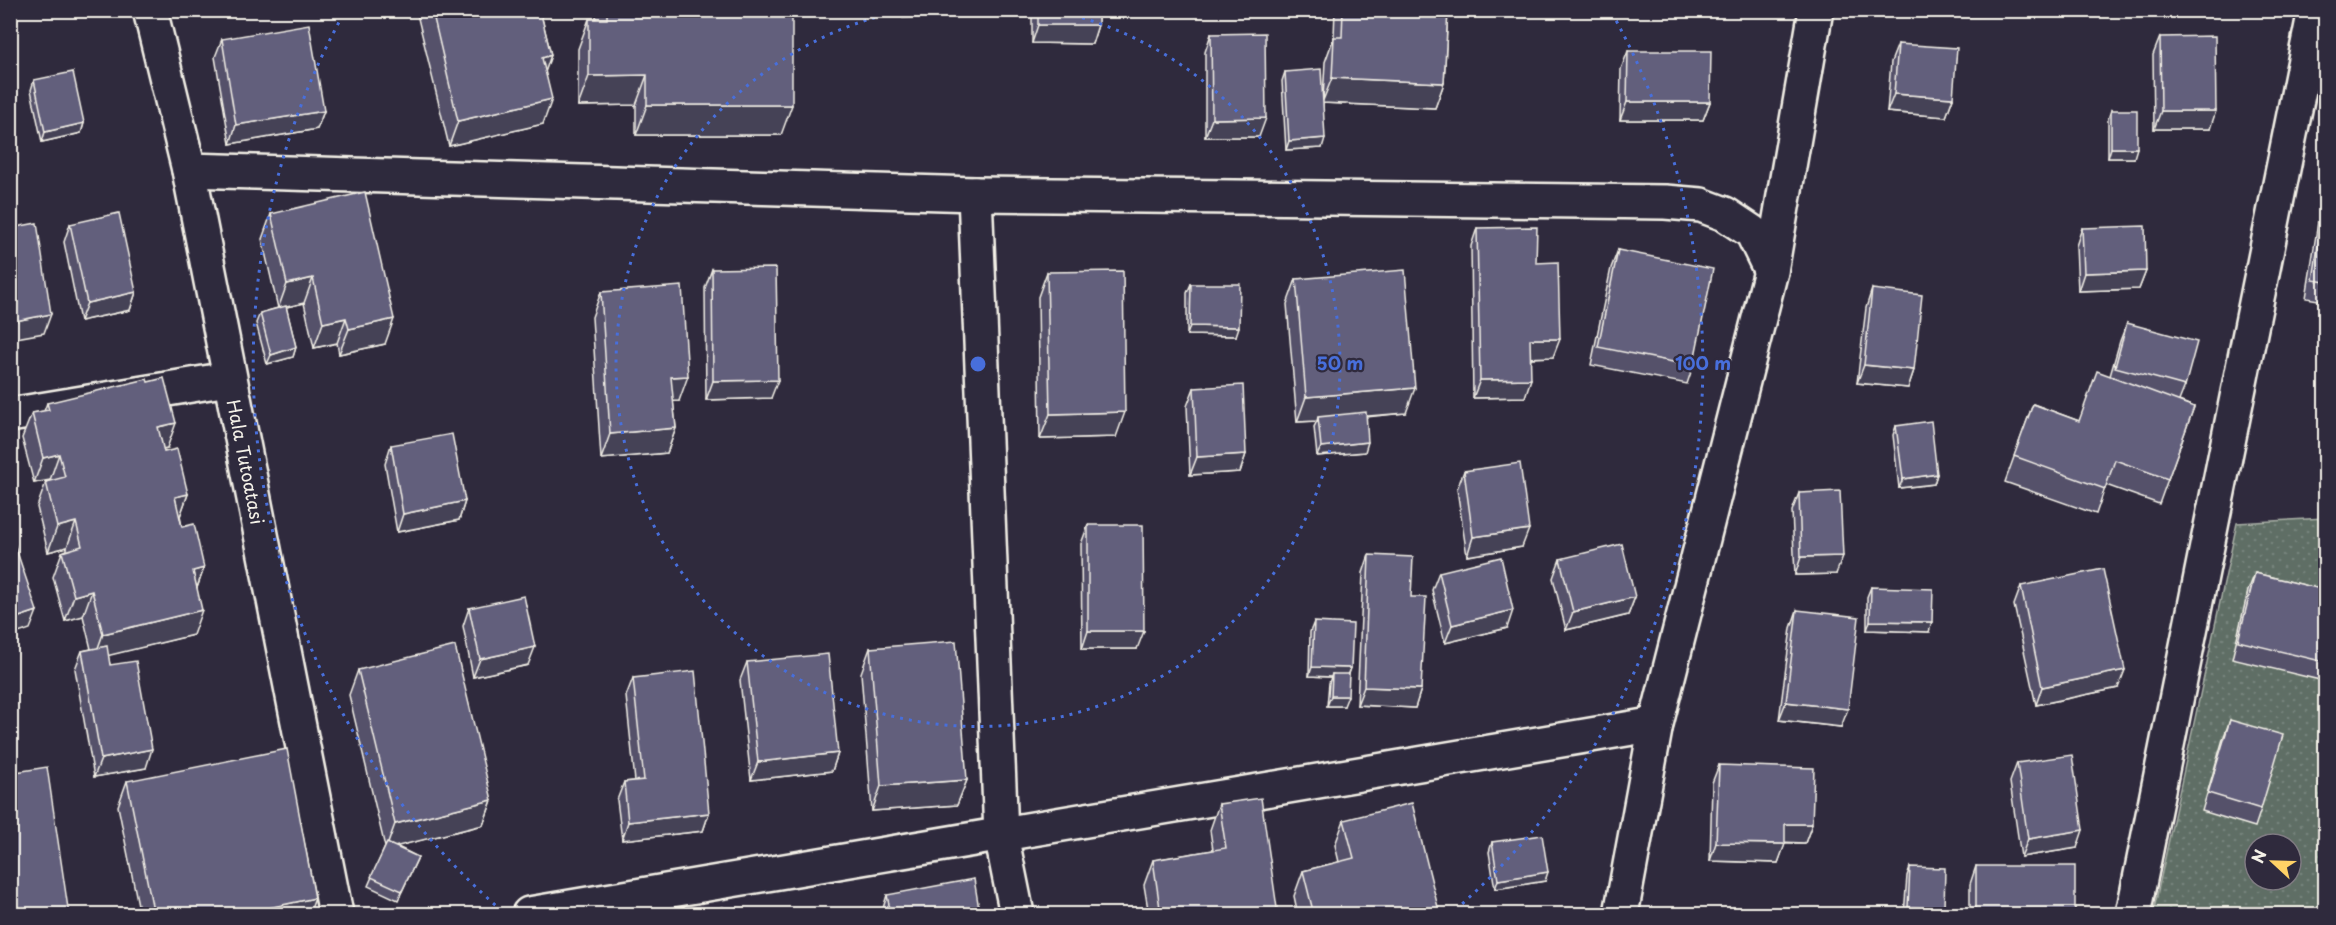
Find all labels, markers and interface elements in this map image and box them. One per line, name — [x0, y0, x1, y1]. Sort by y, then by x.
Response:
text: 50 m — [1317, 349, 1363, 376]
text: 100 m — [1675, 349, 1731, 376]
centre of rings — [968, 354, 988, 374]
street label: Hala Tutoatasi — [221, 397, 272, 527]
north arrow — [2243, 832, 2303, 892]
text: N — [2245, 846, 2272, 866]

